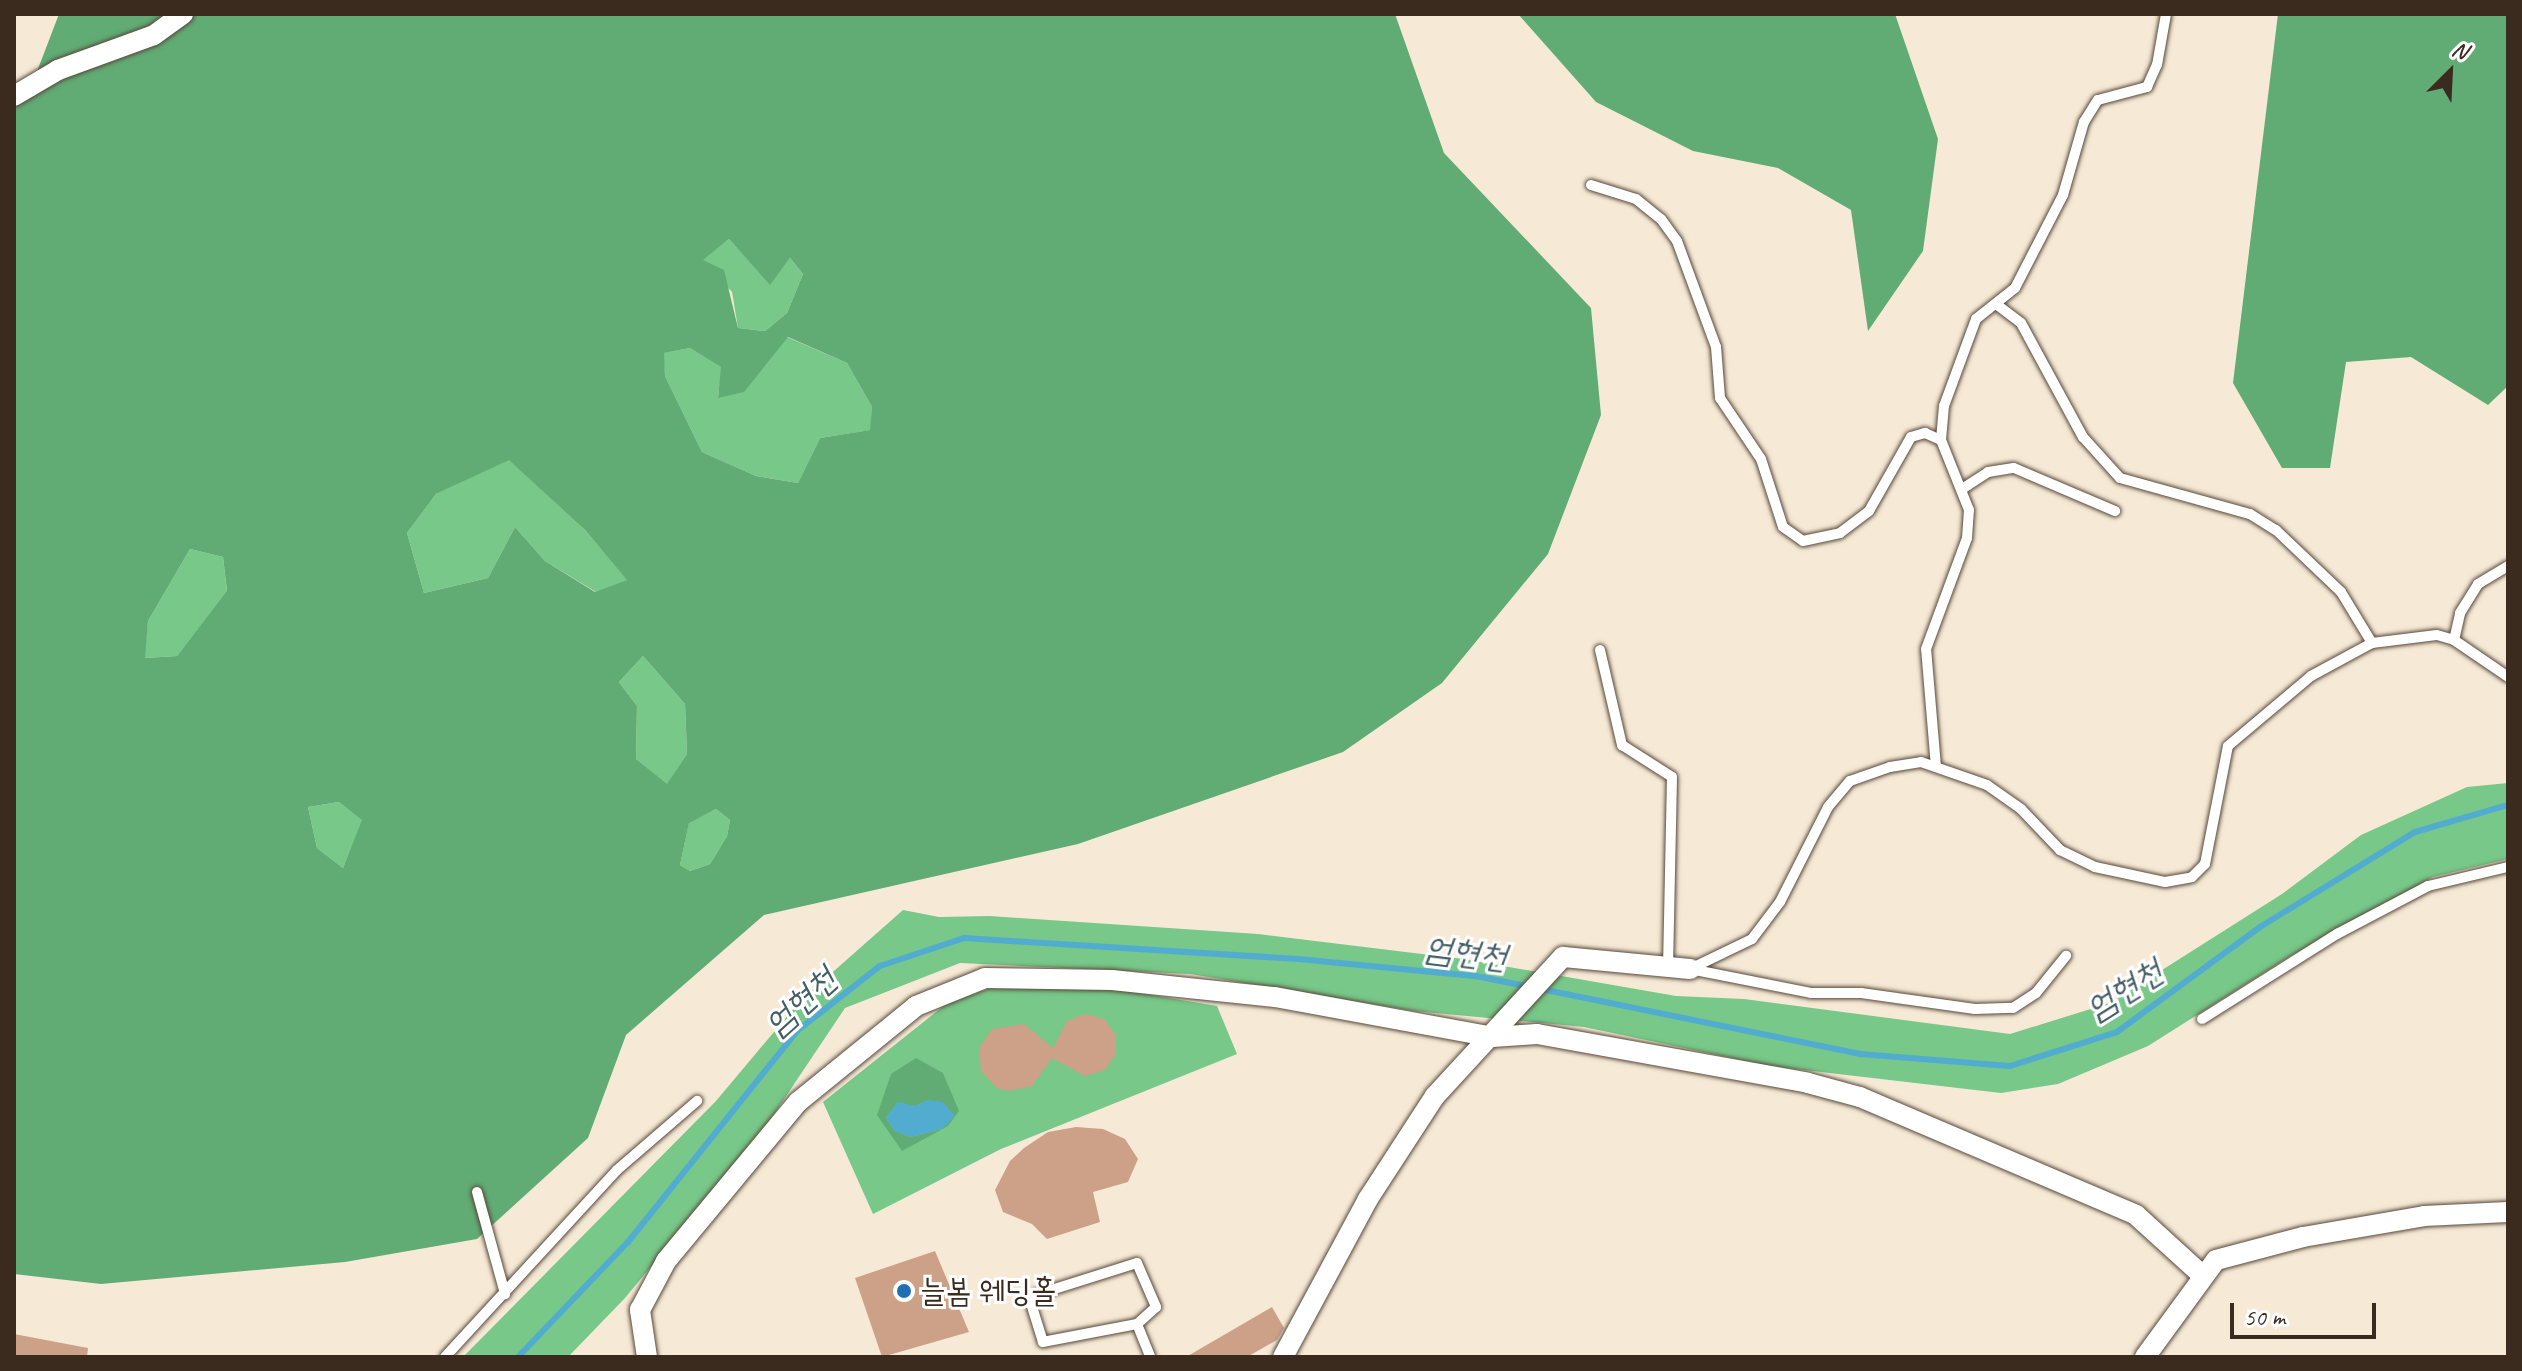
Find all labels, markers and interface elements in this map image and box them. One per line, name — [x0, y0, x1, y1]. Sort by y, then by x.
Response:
north arrow — [2410, 32, 2490, 112]
text: N — [2448, 35, 2472, 66]
water label: 엄현천 — [1423, 927, 1509, 977]
water label: 엄현천 — [2078, 950, 2170, 1028]
water label: 엄현천 — [756, 958, 844, 1044]
place label: 늘봄 웨딩홀 — [920, 1272, 1056, 1310]
marker: 늘봄 웨딩홀 — [895, 1282, 913, 1300]
scale bar — [2234, 1287, 2380, 1337]
text: 50 m — [2244, 1302, 2285, 1332]

